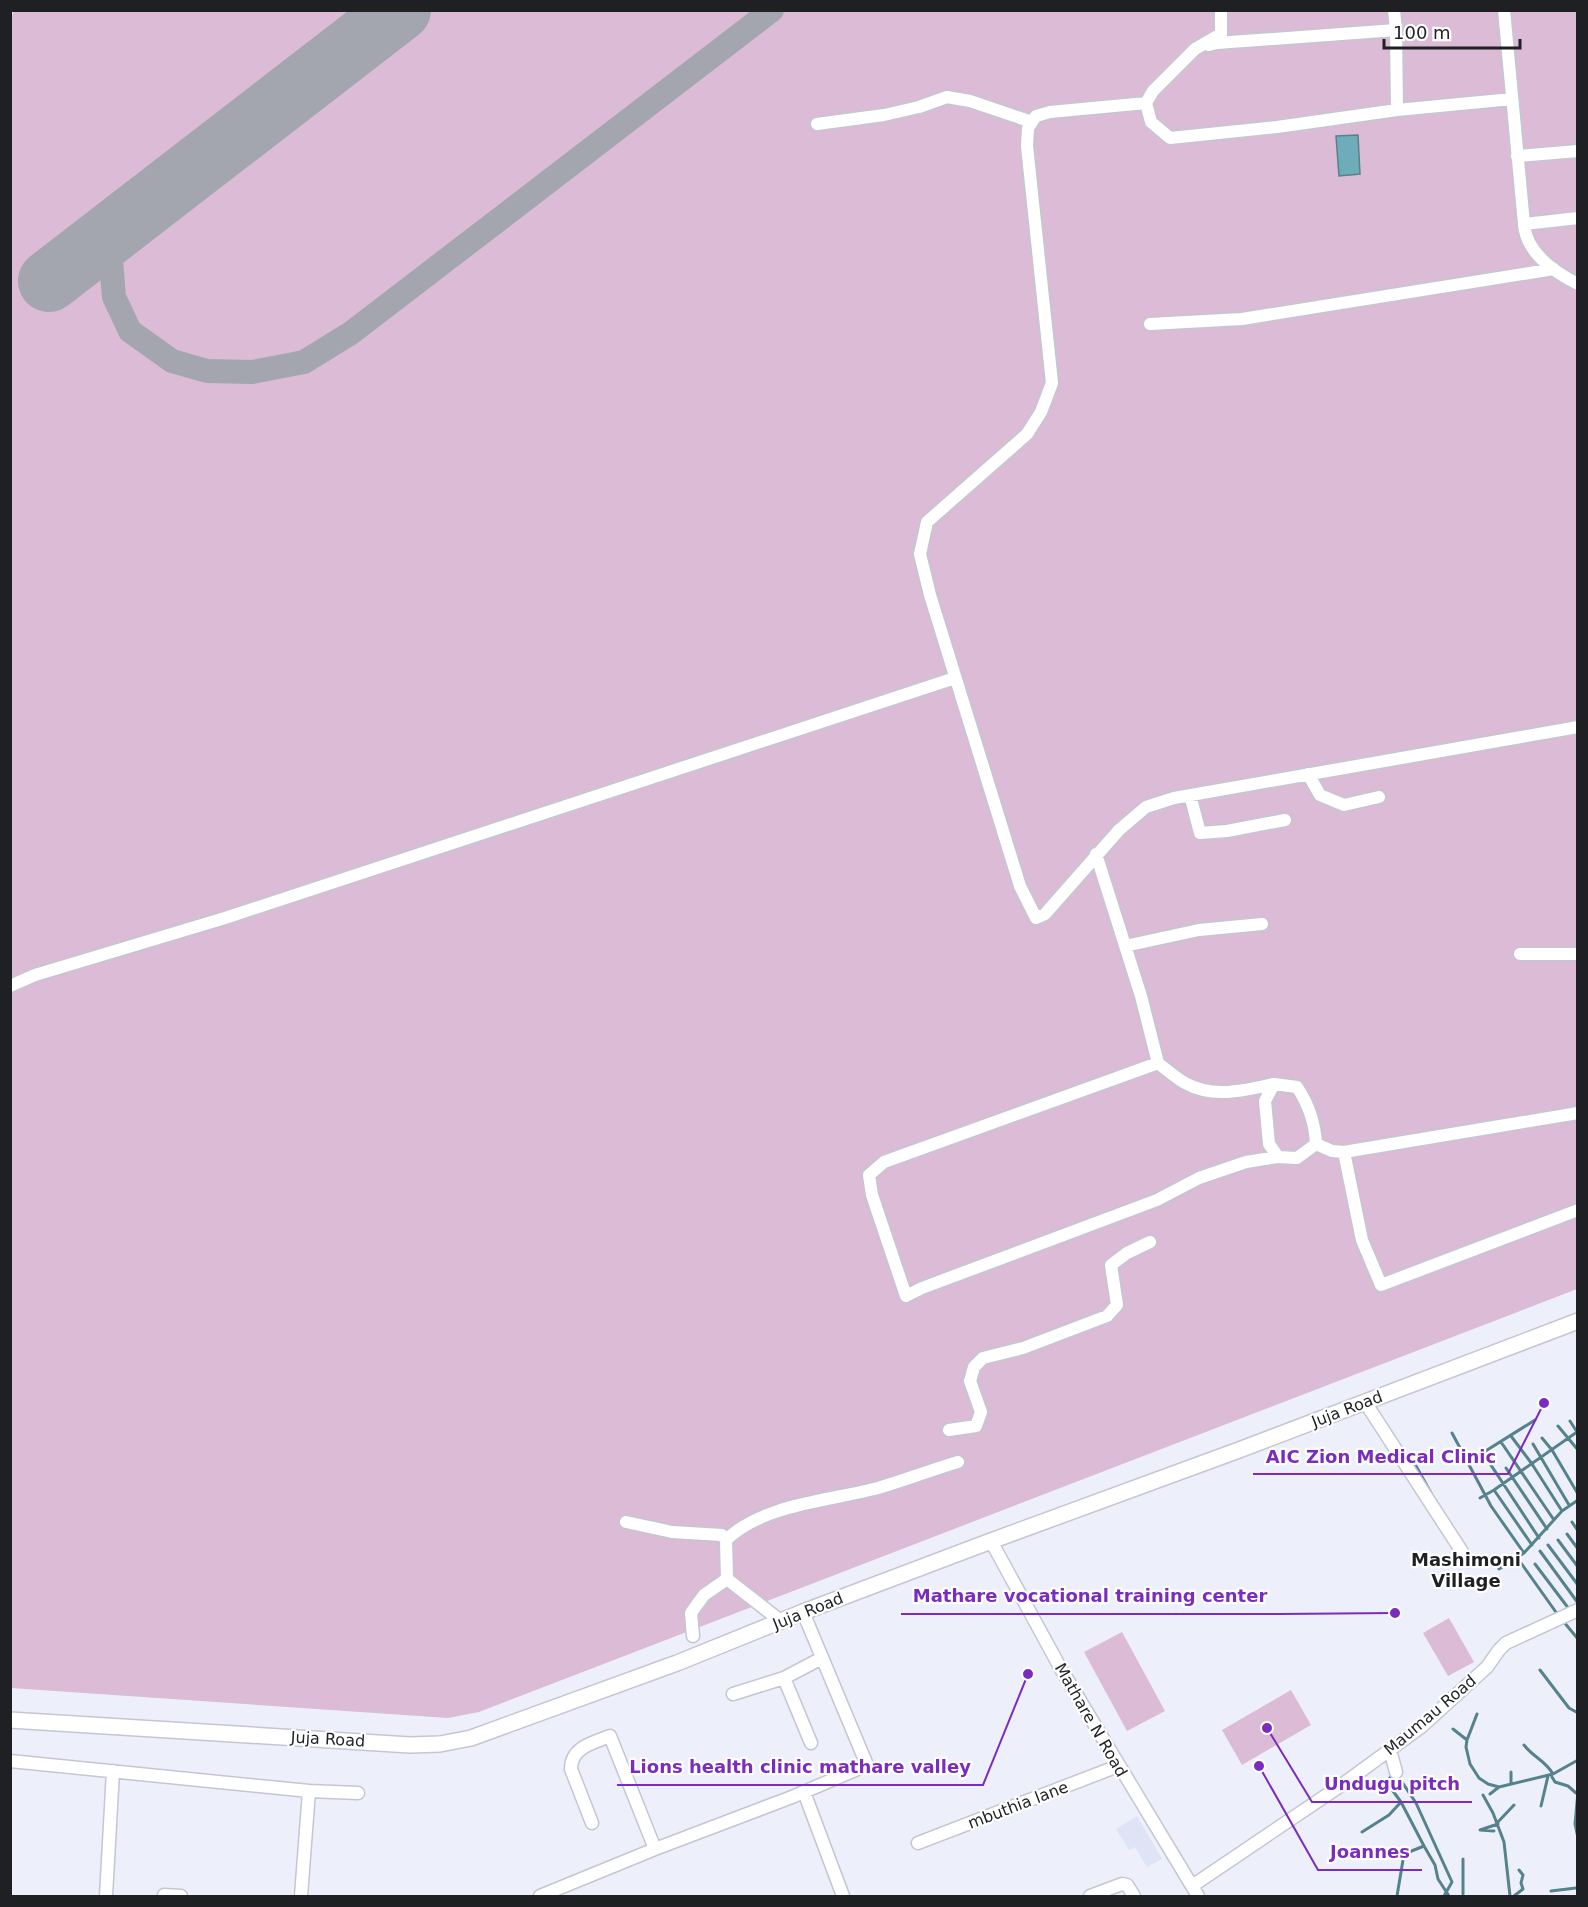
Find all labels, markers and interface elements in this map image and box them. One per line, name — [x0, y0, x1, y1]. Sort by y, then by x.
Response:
scale bar — [1384, 12, 1520, 50]
text: 100 m — [1393, 22, 1451, 43]
street label: Juja Road — [1308, 1387, 1385, 1432]
callout: AIC Zion Medical Clinic — [1253, 1438, 1508, 1474]
text: AIC Zion Medical Clinic — [1266, 1446, 1496, 1467]
district label: Mashimoni Village — [1411, 1549, 1521, 1591]
callout: Mathare vocational training center — [901, 1578, 1280, 1614]
text: Mathare vocational training center — [913, 1585, 1267, 1606]
street label: Juja Road — [769, 1588, 846, 1634]
street label: Mathare N Road — [1051, 1660, 1131, 1780]
street label: Maumau Road — [1380, 1671, 1480, 1759]
street label: Juja Road — [289, 1728, 366, 1750]
callout: Lions health clinic mathare valley — [617, 1749, 983, 1785]
text: Lions health clinic mathare valley — [629, 1756, 971, 1777]
callout: Undugu pitch — [1312, 1766, 1472, 1802]
text: Undugu pitch — [1324, 1773, 1460, 1794]
street label: mbuthia lane — [965, 1777, 1071, 1833]
callout: Joannes — [1318, 1834, 1422, 1870]
text: Joannes — [1328, 1841, 1410, 1862]

